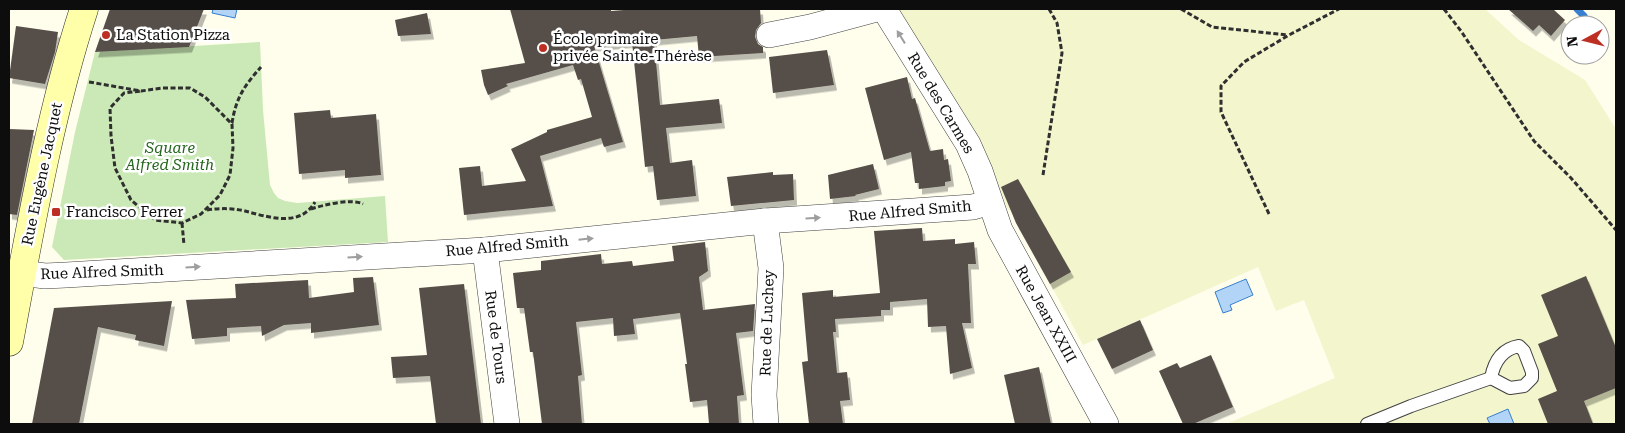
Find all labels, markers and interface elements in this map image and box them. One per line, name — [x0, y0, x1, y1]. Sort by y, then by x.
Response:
north arrow — [1560, 15, 1610, 65]
place label: La Station Pizza — [116, 26, 230, 44]
marker: La Station Pizza — [100, 29, 112, 41]
place label: École primaire privée Sainte-Thérèse — [553, 30, 712, 65]
one-way arrow — [897, 30, 906, 43]
text: N — [1563, 35, 1581, 48]
marker: École primaire privée Sainte-Thérèse — [537, 42, 549, 54]
street label: Rue des Carmes — [904, 49, 978, 157]
street label: Rue Eugène Jacquet — [18, 100, 66, 247]
park label: Square Alfred Smith — [125, 139, 214, 174]
street label: Rue Alfred Smith — [848, 197, 973, 225]
place label: Francisco Ferrer — [66, 203, 184, 221]
marker: Francisco Ferrer — [50, 206, 62, 218]
one-way arrow — [806, 214, 822, 222]
street label: Rue Alfred Smith — [445, 232, 570, 260]
one-way arrow — [578, 235, 594, 243]
one-way arrow — [347, 253, 363, 261]
street label: Rue Alfred Smith — [40, 261, 164, 283]
street label: Rue Jean XXIII — [1012, 262, 1080, 366]
one-way arrow — [185, 263, 201, 271]
street label: Rue de Luchey — [756, 269, 778, 377]
street label: Rue de Tours — [481, 289, 511, 385]

